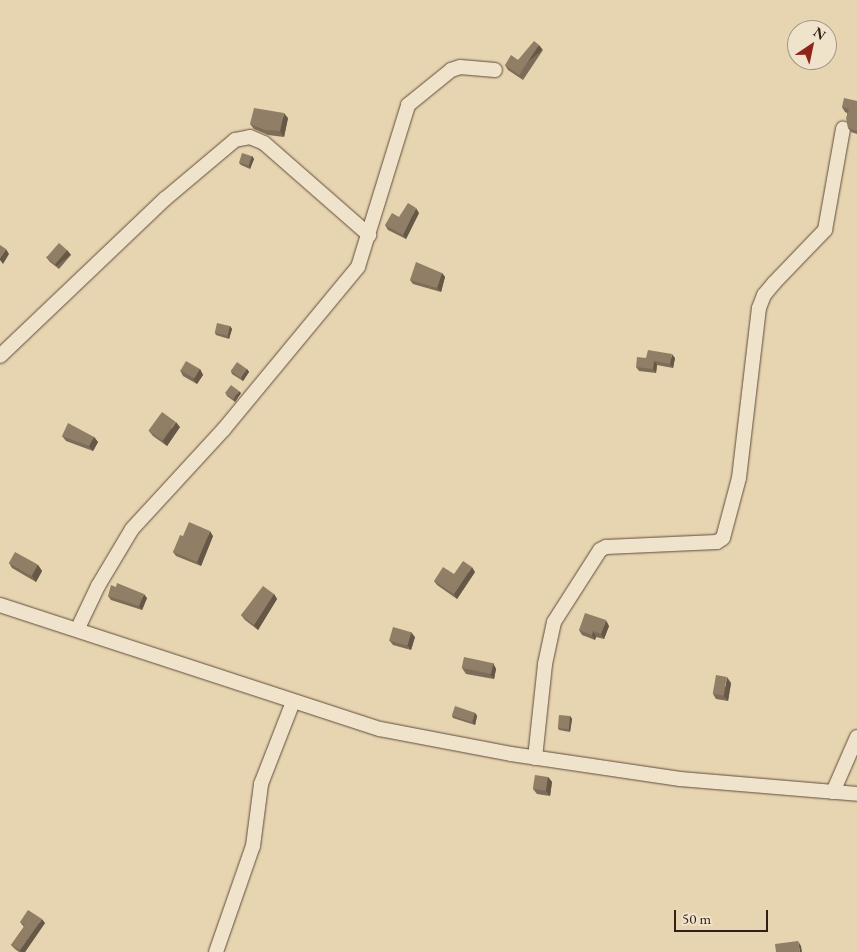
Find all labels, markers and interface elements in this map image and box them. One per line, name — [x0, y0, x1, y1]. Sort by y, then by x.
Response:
north arrow — [787, 20, 837, 70]
text: N — [810, 23, 830, 44]
scale bar — [677, 900, 771, 932]
text: 50 m — [682, 909, 711, 928]

